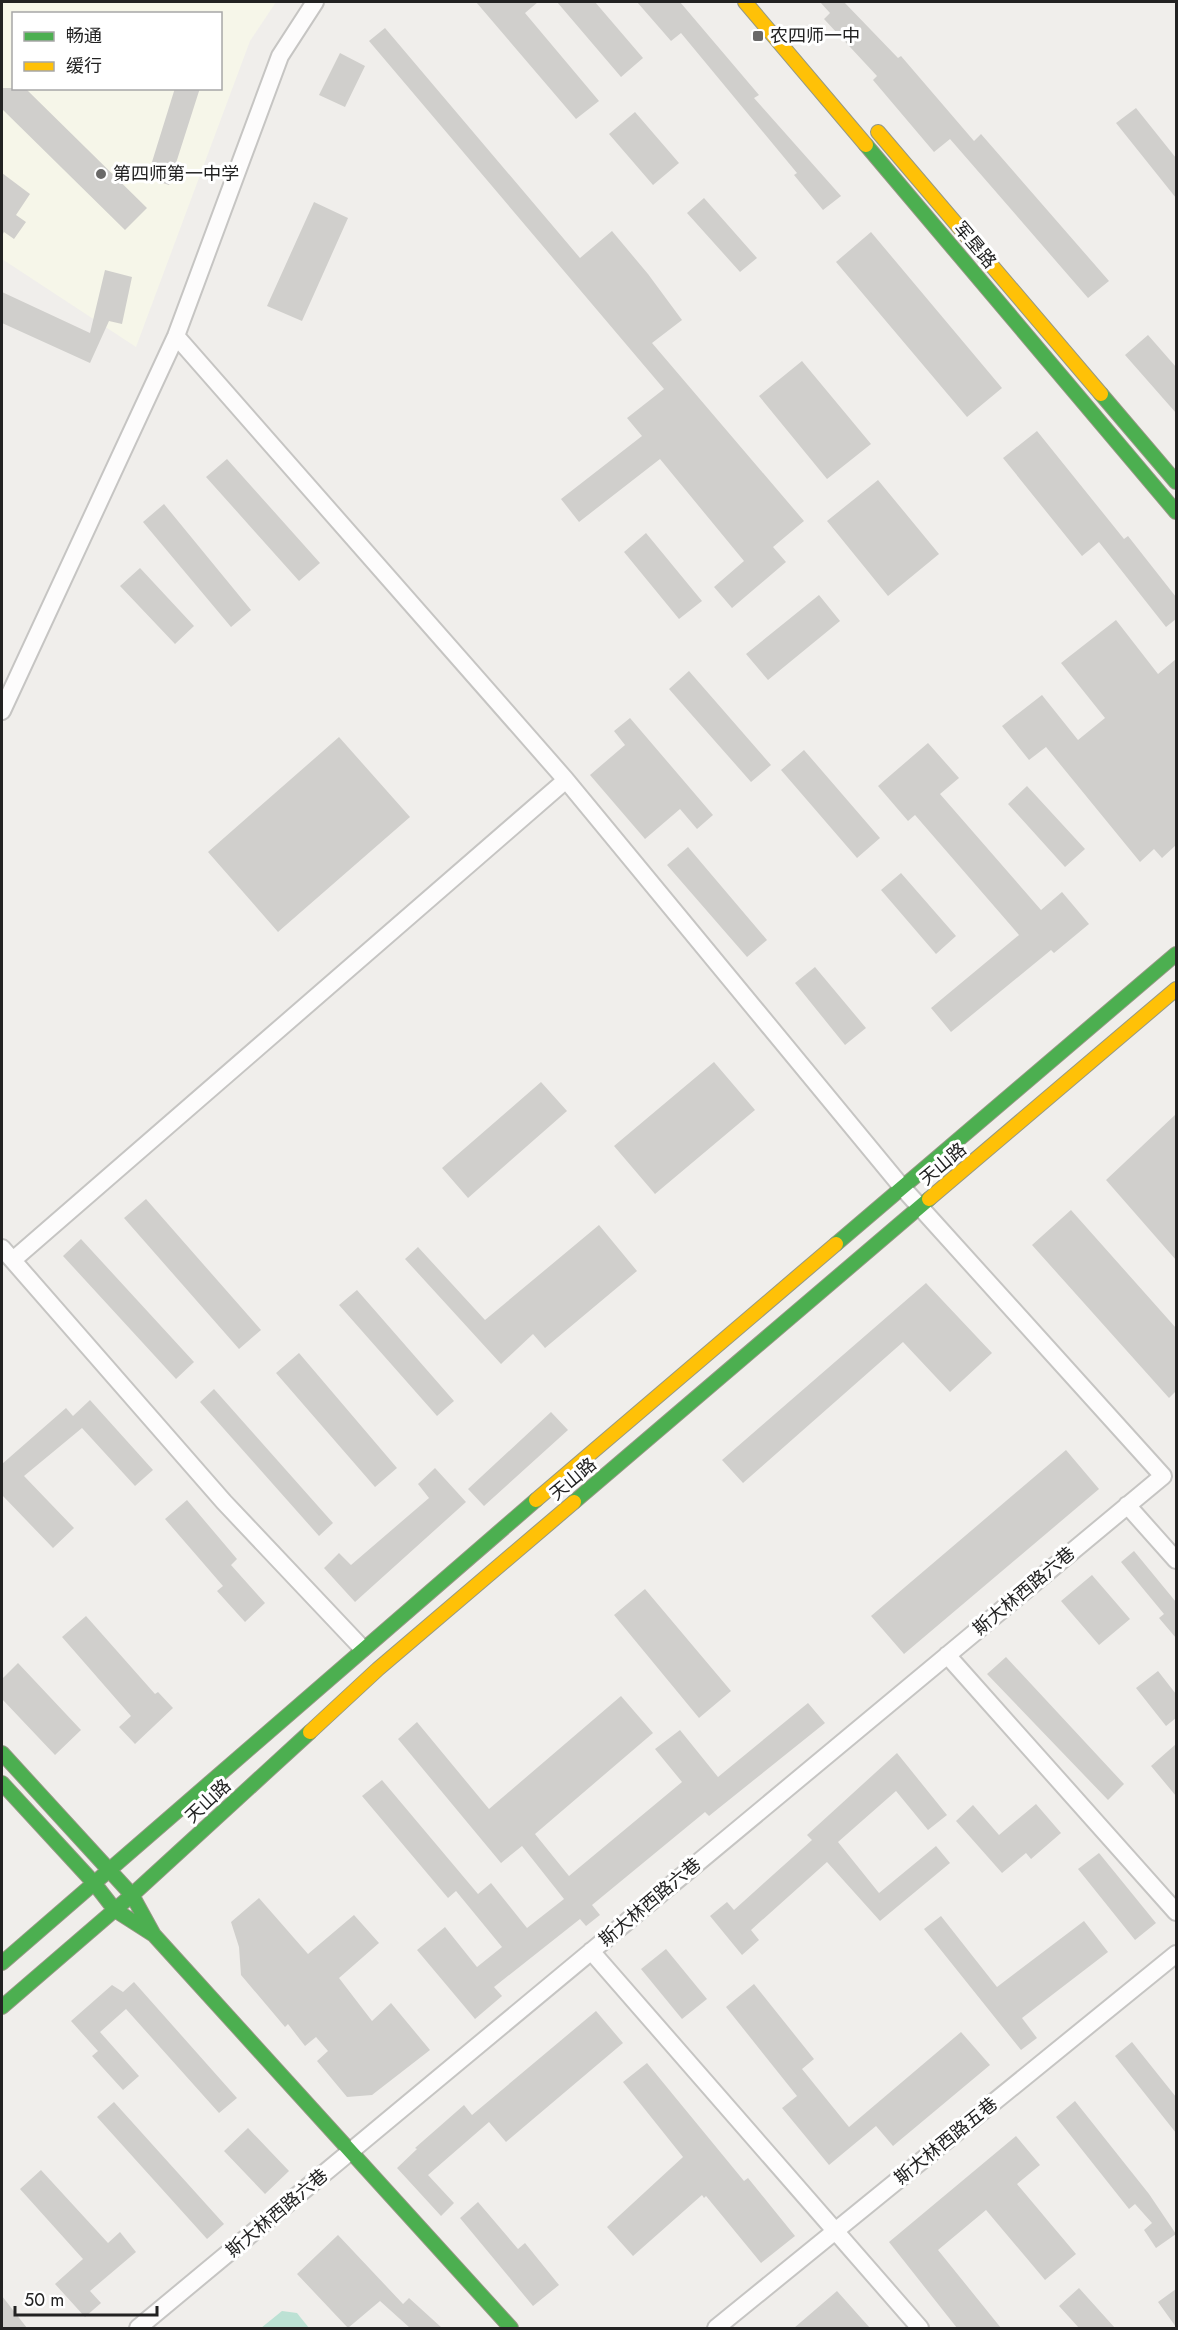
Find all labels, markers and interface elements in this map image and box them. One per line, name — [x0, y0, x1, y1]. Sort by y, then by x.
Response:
legend — [12, 12, 222, 90]
text: 畅通 — [66, 23, 102, 49]
place label: 农四师一中 — [770, 23, 860, 49]
marker: 农四师一中 — [751, 29, 765, 43]
text: 缓行 — [66, 53, 102, 79]
place label: 第四师第一中学 — [113, 161, 239, 187]
marker: 第四师第一中学 — [94, 167, 108, 181]
street label: 军垦路 — [948, 216, 1002, 274]
street label: 天山路 — [914, 1137, 972, 1191]
street label: 天山路 — [544, 1452, 602, 1506]
street label: 斯大林西路六巷 — [967, 1541, 1081, 1641]
street label: 天山路 — [179, 1773, 237, 1829]
street label: 斯大林西路六巷 — [593, 1852, 707, 1952]
street label: 斯大林西路五巷 — [889, 2091, 1003, 2191]
street label: 斯大林西路六巷 — [220, 2163, 334, 2263]
scale bar — [15, 2279, 158, 2317]
text: 50 m — [24, 2287, 64, 2313]

